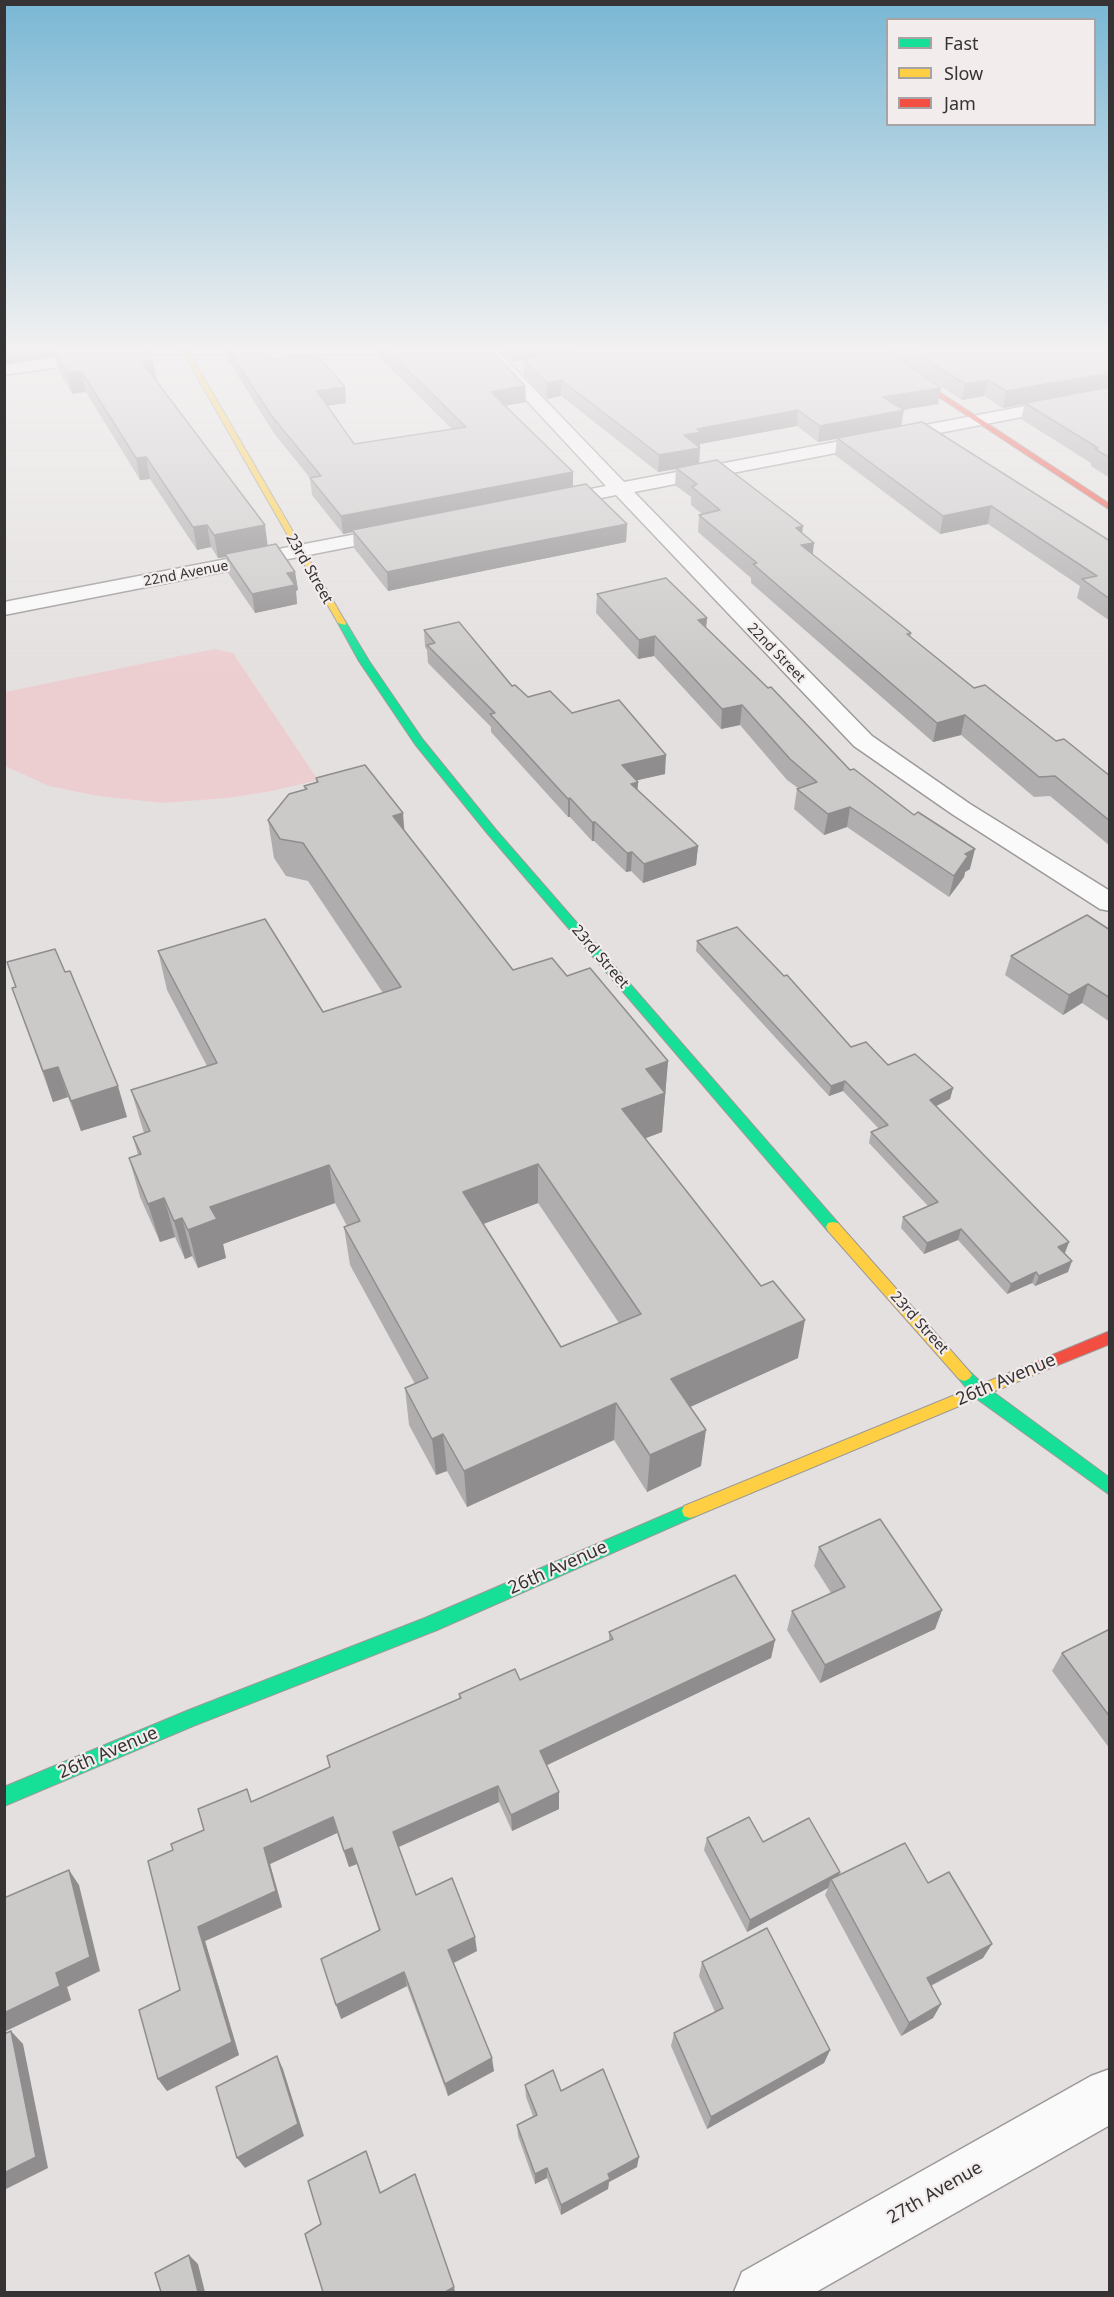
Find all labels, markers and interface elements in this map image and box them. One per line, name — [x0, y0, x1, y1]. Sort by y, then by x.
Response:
legend — [886, 18, 1096, 126]
text: Fast — [944, 31, 979, 55]
text: Slow — [944, 61, 983, 85]
text: Jam — [944, 91, 976, 115]
street label: 23rd Street — [282, 531, 336, 607]
street label: 22nd Avenue — [142, 558, 230, 590]
street label: 22nd Street — [744, 620, 808, 686]
street label: 23rd Street — [568, 922, 632, 992]
street label: 23rd Street — [886, 1288, 952, 1358]
street label: 26th Avenue — [953, 1349, 1059, 1411]
street label: 26th Avenue — [505, 1537, 611, 1599]
street label: 26th Avenue — [55, 1722, 161, 1784]
street label: 27th Avenue — [884, 2157, 986, 2229]

